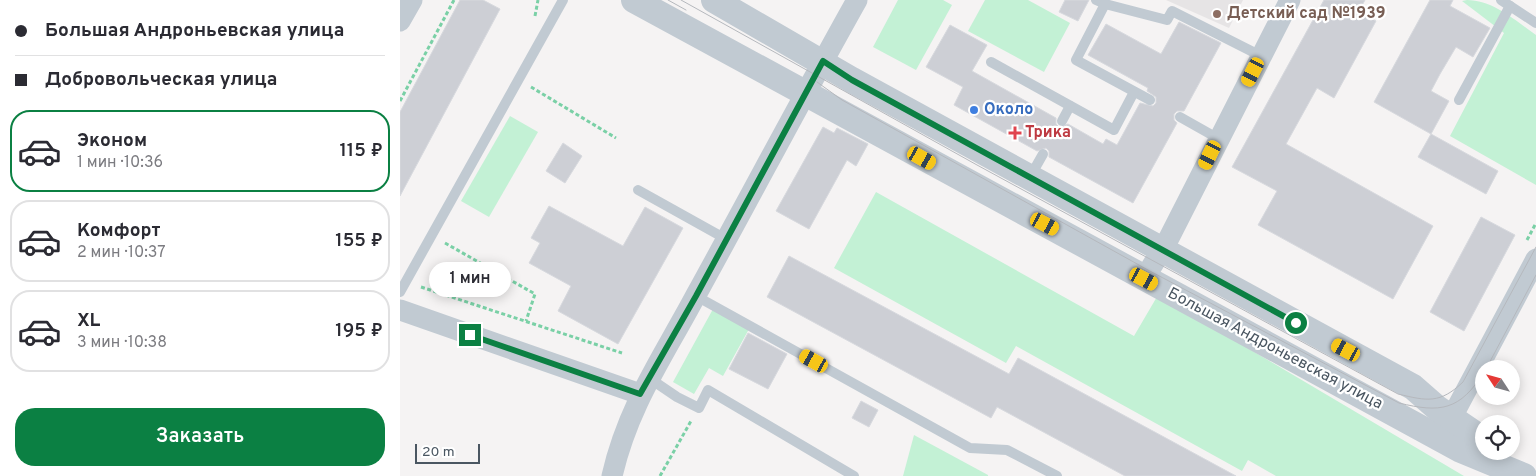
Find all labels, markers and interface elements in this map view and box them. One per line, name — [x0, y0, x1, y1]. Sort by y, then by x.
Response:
place label: Детский сад №1939 — [1227, 4, 1386, 24]
marker: Детский сад №1939 — [1211, 8, 1223, 20]
text: Большая Андроньевская улица — [45, 19, 344, 43]
car — [1239, 55, 1266, 89]
text: Добровольческая улица — [45, 68, 277, 92]
place label: Около — [984, 100, 1033, 120]
marker: Около — [968, 104, 980, 116]
place label: Трика — [1025, 123, 1071, 143]
marker: Трика — [1009, 127, 1021, 139]
icon: car — [17, 129, 62, 174]
text: Эконом — [77, 129, 147, 153]
car — [1196, 138, 1223, 172]
text: 115 ₽ — [339, 139, 383, 163]
car — [905, 144, 938, 172]
text: 1 мин · 10:36 — [77, 153, 163, 173]
car — [1028, 210, 1061, 238]
icon: car — [17, 219, 62, 264]
text: Комфорт — [77, 219, 160, 243]
text: 155 ₽ — [335, 229, 383, 253]
text: 2 мин · 10:37 — [77, 243, 166, 263]
callout: 1 мин — [429, 262, 511, 298]
car — [1127, 265, 1160, 293]
text: 1 мин — [450, 269, 490, 289]
street label: Большая Андроньевская улица — [1164, 284, 1386, 414]
icon: car — [17, 309, 62, 354]
text: XL — [77, 309, 100, 333]
route start — [1285, 312, 1307, 334]
text: 195 ₽ — [335, 319, 383, 343]
route end — [459, 324, 481, 346]
text: 3 мин · 10:38 — [77, 333, 167, 353]
car — [1329, 336, 1362, 364]
car — [797, 347, 830, 375]
north arrow — [1475, 360, 1520, 405]
map controls — [1475, 360, 1520, 460]
button: Заказать — [15, 408, 385, 466]
button: locate — [1475, 415, 1520, 460]
scale bar — [415, 441, 480, 464]
text: 20 m — [422, 444, 455, 461]

